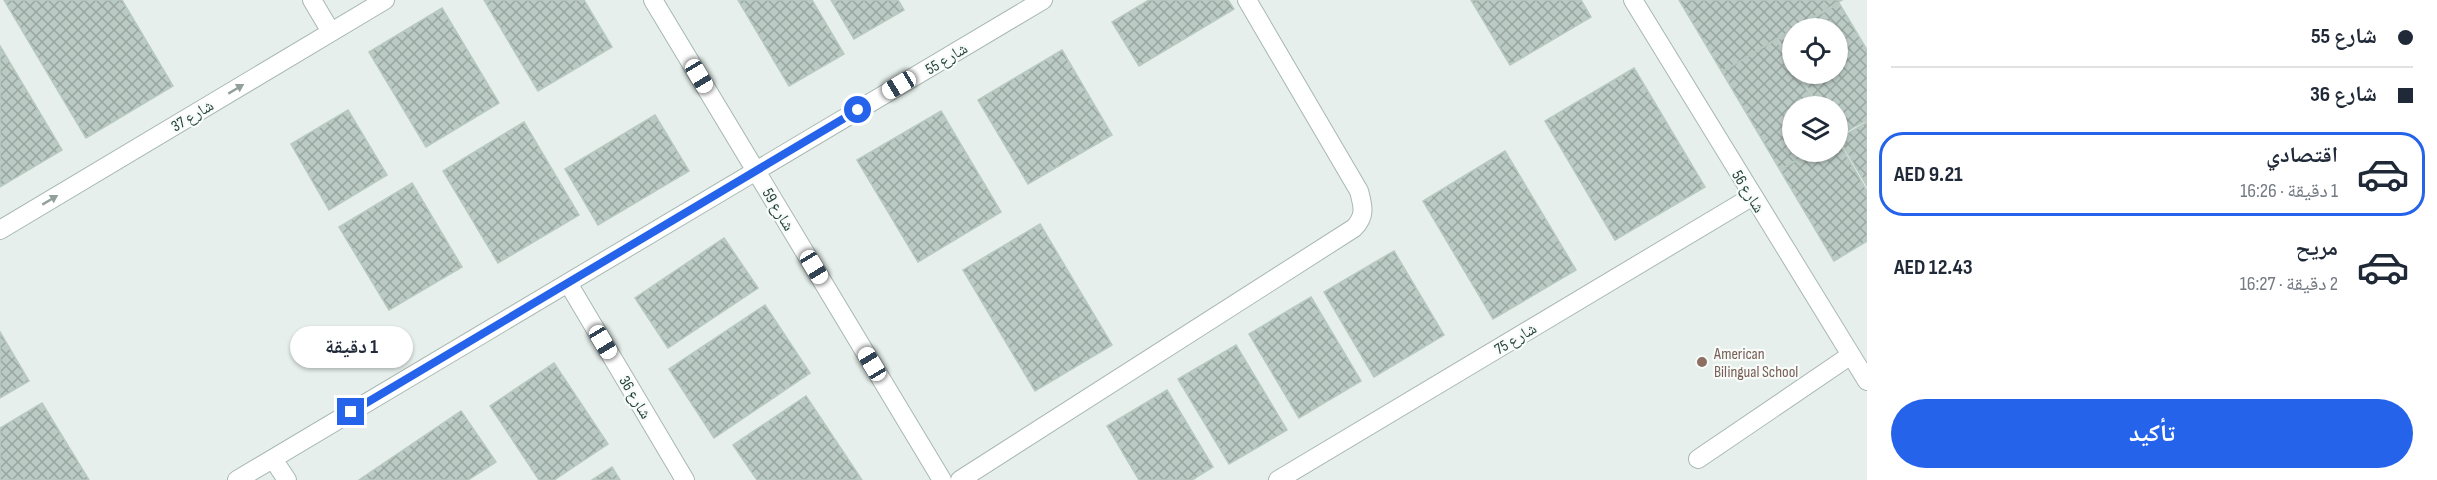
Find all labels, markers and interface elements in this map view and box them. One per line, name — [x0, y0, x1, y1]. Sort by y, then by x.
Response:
map controls — [1782, 18, 1848, 162]
button: locate — [1782, 18, 1848, 84]
text: شارع 55 — [2311, 23, 2377, 50]
street label: شارع 55 — [922, 39, 971, 79]
car — [682, 56, 716, 96]
car — [879, 68, 919, 102]
text: شارع 36 — [2310, 81, 2377, 108]
one-way arrow — [228, 84, 244, 95]
street label: شارع 37 — [168, 96, 217, 136]
route start — [844, 96, 871, 123]
button: layers — [1782, 96, 1848, 162]
text: اقتصادي — [2266, 142, 2338, 169]
icon: car — [2356, 147, 2410, 201]
text: AED 9.21 — [1894, 161, 1963, 188]
street label: شارع 56 — [1727, 167, 1768, 217]
text: 1 دقيقة · 16:26 — [2240, 179, 2338, 203]
street label: شارع 59 — [758, 185, 798, 235]
one-way arrow — [42, 195, 58, 206]
text: مريح — [2295, 235, 2338, 262]
icon: car — [2356, 240, 2410, 294]
car — [797, 247, 831, 287]
text: AED 12.43 — [1894, 254, 1973, 281]
text: 2 دقيقة · 16:27 — [2240, 272, 2338, 296]
street label: شارع 75 — [1491, 319, 1540, 359]
car — [586, 322, 620, 362]
callout: 1 دقيقة — [290, 325, 412, 367]
text: 1 دقيقة — [325, 335, 378, 359]
car — [855, 344, 889, 384]
place label: American Bilingual School — [1713, 345, 1798, 382]
marker: American Bilingual School — [1695, 355, 1709, 369]
street label: شارع 36 — [615, 373, 655, 423]
route end — [337, 398, 364, 425]
button: تأكيد — [1891, 399, 2413, 468]

